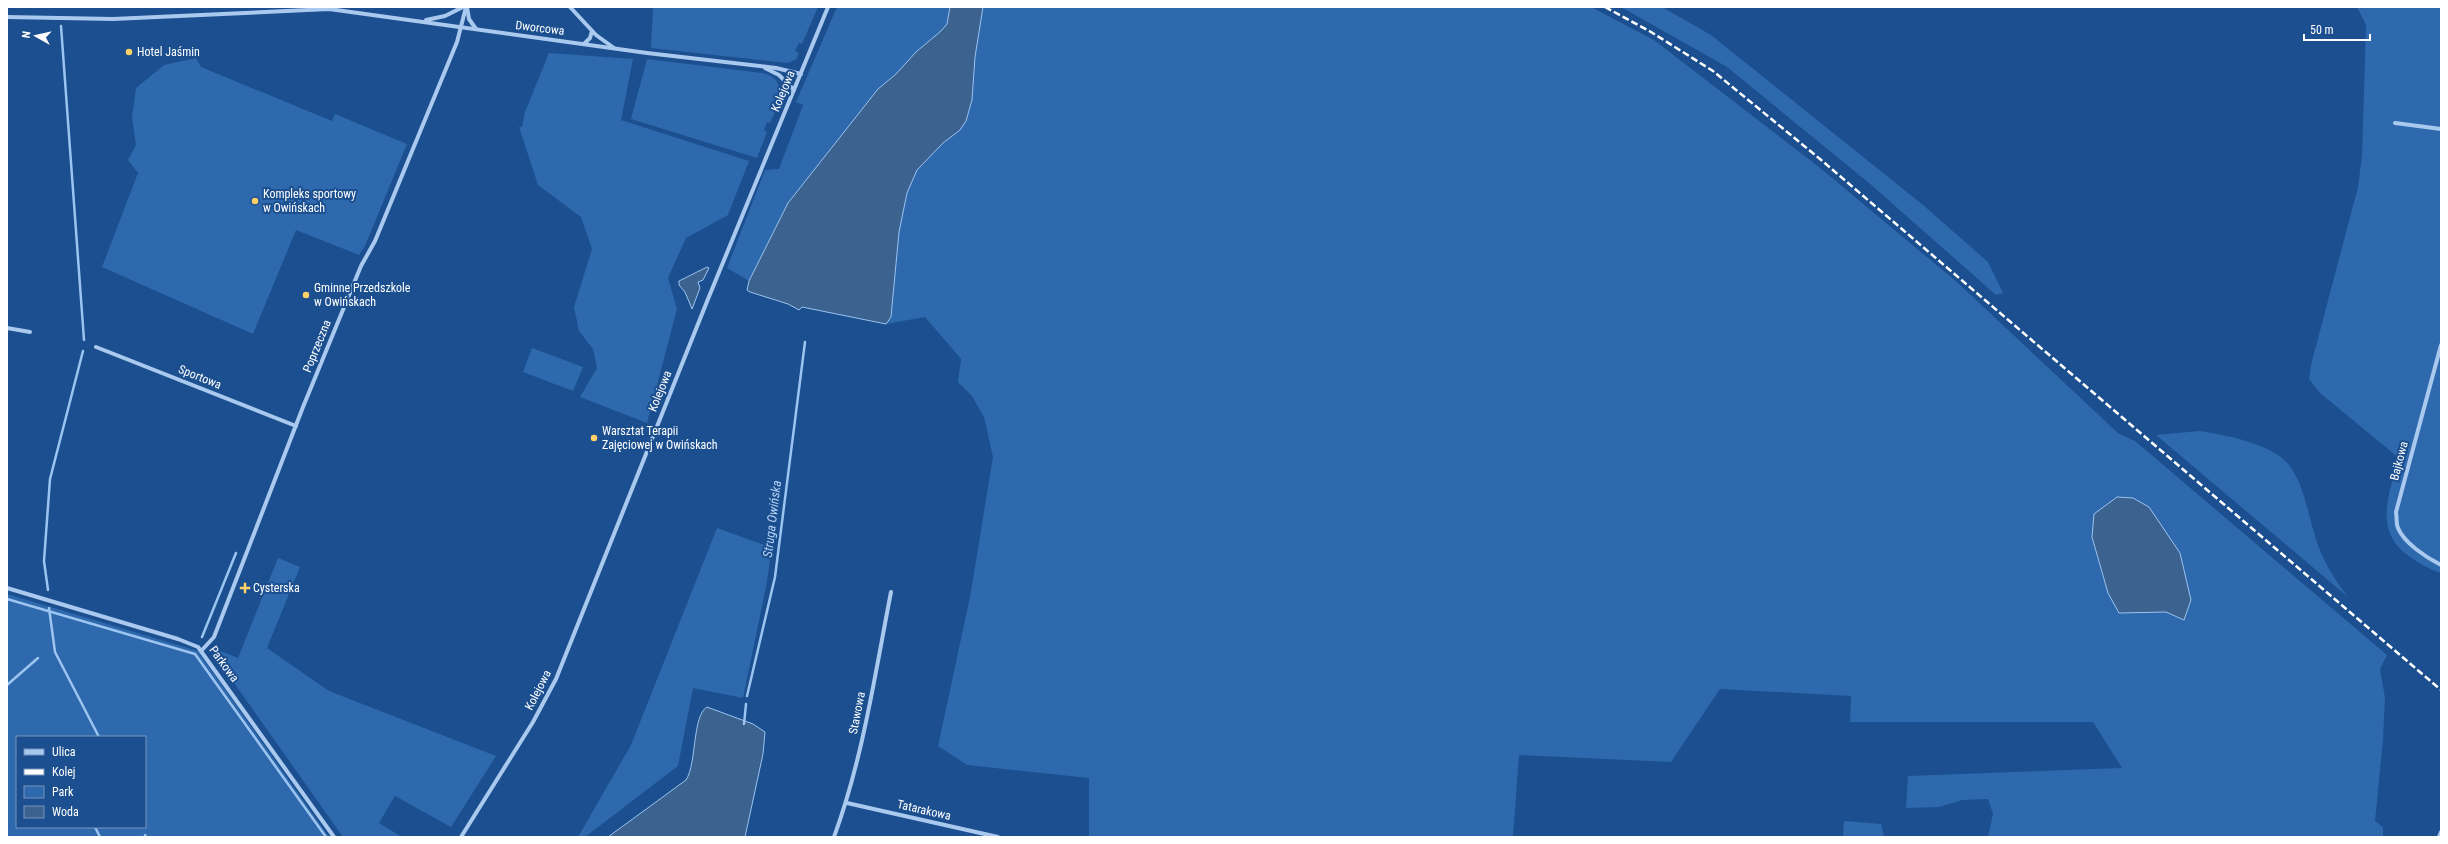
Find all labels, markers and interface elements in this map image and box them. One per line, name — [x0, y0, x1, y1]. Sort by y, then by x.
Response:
north arrow — [16, 16, 56, 56]
scale bar — [2304, 16, 2370, 42]
street label: Dworcowa — [515, 18, 566, 38]
text: 50 m — [2310, 23, 2334, 37]
text: N — [20, 30, 34, 39]
place label: Hotel Jaśmin — [137, 45, 200, 59]
marker: Hotel Jaśmin — [124, 47, 134, 57]
street label: Kolejowa — [768, 68, 798, 114]
place label: Kompleks sportowy w Owińskach — [263, 187, 356, 215]
marker: Kompleks sportowy w Owińskach — [250, 196, 260, 206]
place label: Gminne Przedszkole w Owińskach — [314, 281, 411, 309]
marker: Gminne Przedszkole w Owińskach — [301, 290, 311, 300]
street label: Poprzeczna — [300, 317, 334, 374]
street label: Sportowa — [176, 362, 224, 392]
street label: Kolejowa — [645, 368, 675, 414]
place label: Warsztat Terapii Zajęciowej w Owińskach — [602, 424, 718, 452]
marker: Warsztat Terapii Zajęciowej w Owińskach — [589, 433, 599, 443]
street label: Bajkowa — [2387, 440, 2411, 482]
water label: Struga Owińska — [760, 480, 784, 558]
place label: Cysterska — [253, 581, 300, 595]
marker: Cysterska — [240, 583, 250, 593]
street label: Parkowa — [206, 643, 242, 685]
street label: Kolejowa — [522, 667, 554, 712]
street label: Stawowa — [846, 690, 868, 735]
legend — [16, 736, 146, 828]
text: Ulica — [52, 745, 76, 759]
text: Kolej — [52, 765, 75, 779]
text: Park — [52, 785, 74, 799]
street label: Tatarakowa — [896, 797, 953, 823]
text: Woda — [52, 805, 79, 819]

